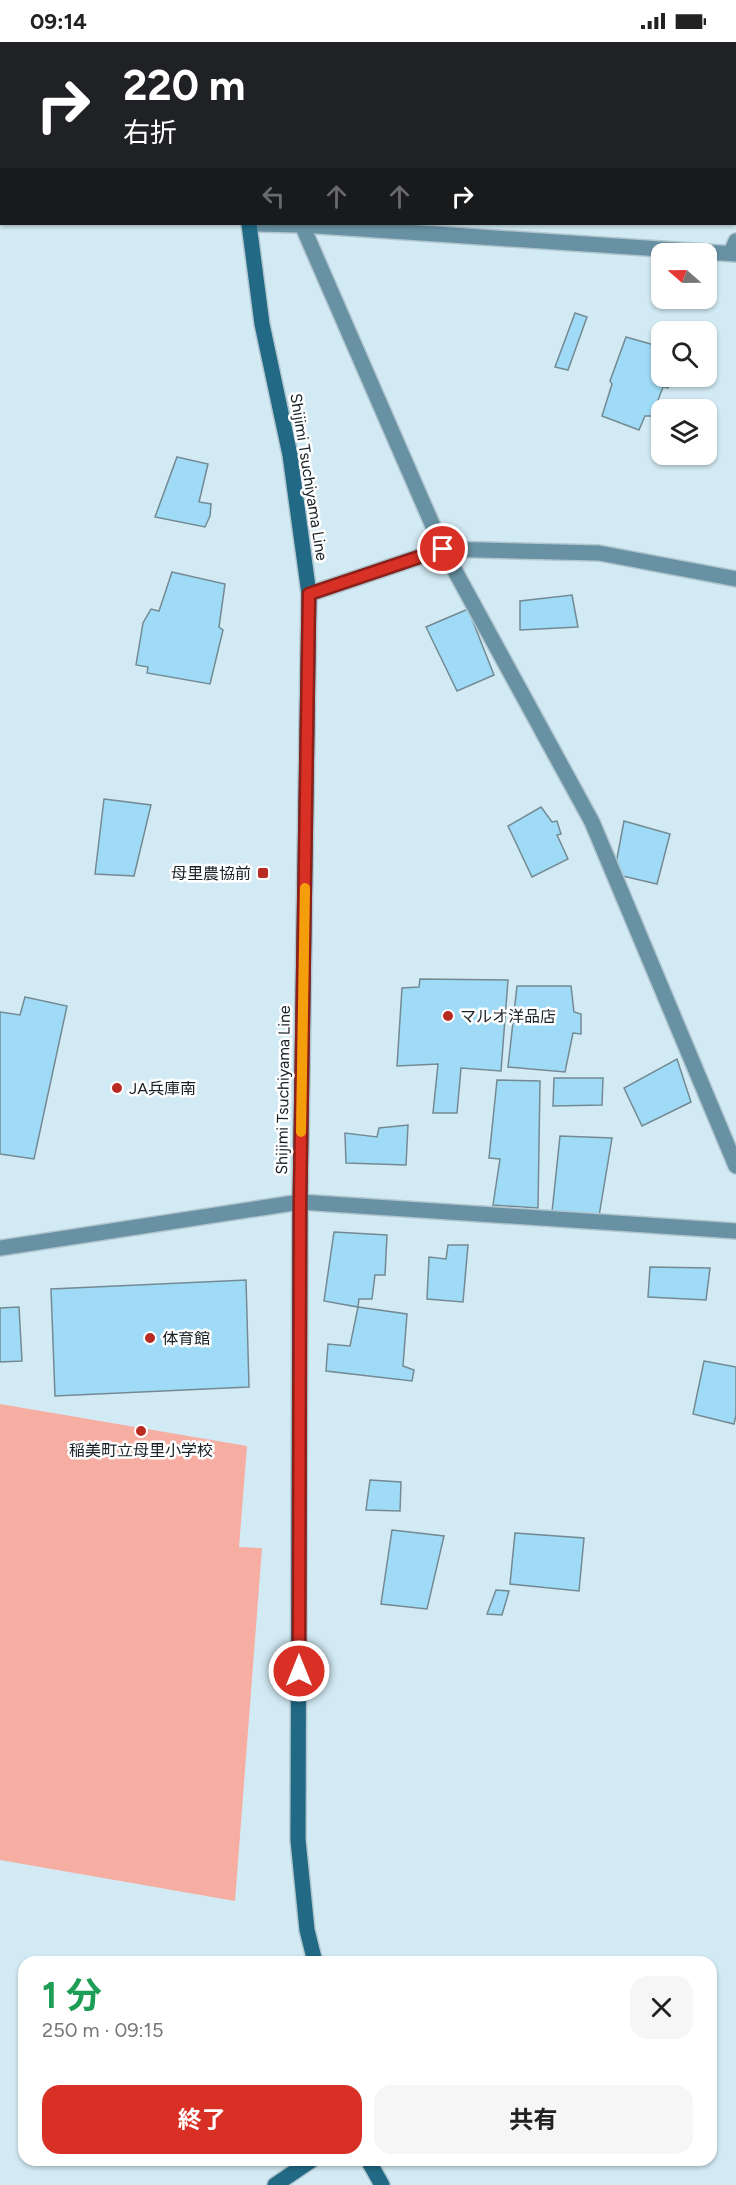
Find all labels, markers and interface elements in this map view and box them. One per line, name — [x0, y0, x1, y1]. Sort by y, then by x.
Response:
text: 09:14 — [30, 8, 87, 35]
text: 220 m — [123, 60, 245, 111]
icon: right — [24, 66, 102, 144]
text: 右折 — [123, 116, 177, 149]
icon: left — [257, 180, 290, 213]
icon: ahead — [320, 180, 353, 213]
icon: ahead — [383, 180, 416, 213]
icon: right — [446, 180, 479, 213]
north arrow — [651, 243, 717, 309]
map controls — [651, 243, 717, 465]
button: search — [651, 321, 717, 387]
street label: Shijimi Tsuchiyama Line — [286, 392, 332, 562]
button: layers — [651, 399, 717, 465]
pin — [417, 523, 468, 574]
icon: arrive — [426, 532, 459, 565]
place label: 母里農協前 — [171, 864, 251, 883]
marker: 母里農協前 — [256, 866, 270, 880]
street label: Shijimi Tsuchiyama Line — [272, 1005, 294, 1175]
place label: マルオ洋品店 — [460, 1007, 556, 1026]
marker: マルオ洋品店 — [441, 1009, 455, 1023]
place label: JA兵庫南 — [129, 1079, 196, 1098]
marker: JA兵庫南 — [110, 1081, 124, 1095]
place label: 体育館 — [162, 1329, 210, 1348]
marker: 体育館 — [143, 1331, 157, 1345]
marker: 稲美町立母里小学校 — [134, 1424, 148, 1438]
place label: 稲美町立母里小学校 — [69, 1441, 213, 1460]
position arrow — [267, 1639, 331, 1703]
text: 1 分 — [42, 1974, 102, 2017]
button: close — [630, 1976, 693, 2039]
text: 250 m · 09:15 — [42, 2018, 163, 2042]
button: 終了 — [42, 2085, 362, 2154]
button: 共有 — [374, 2085, 693, 2154]

